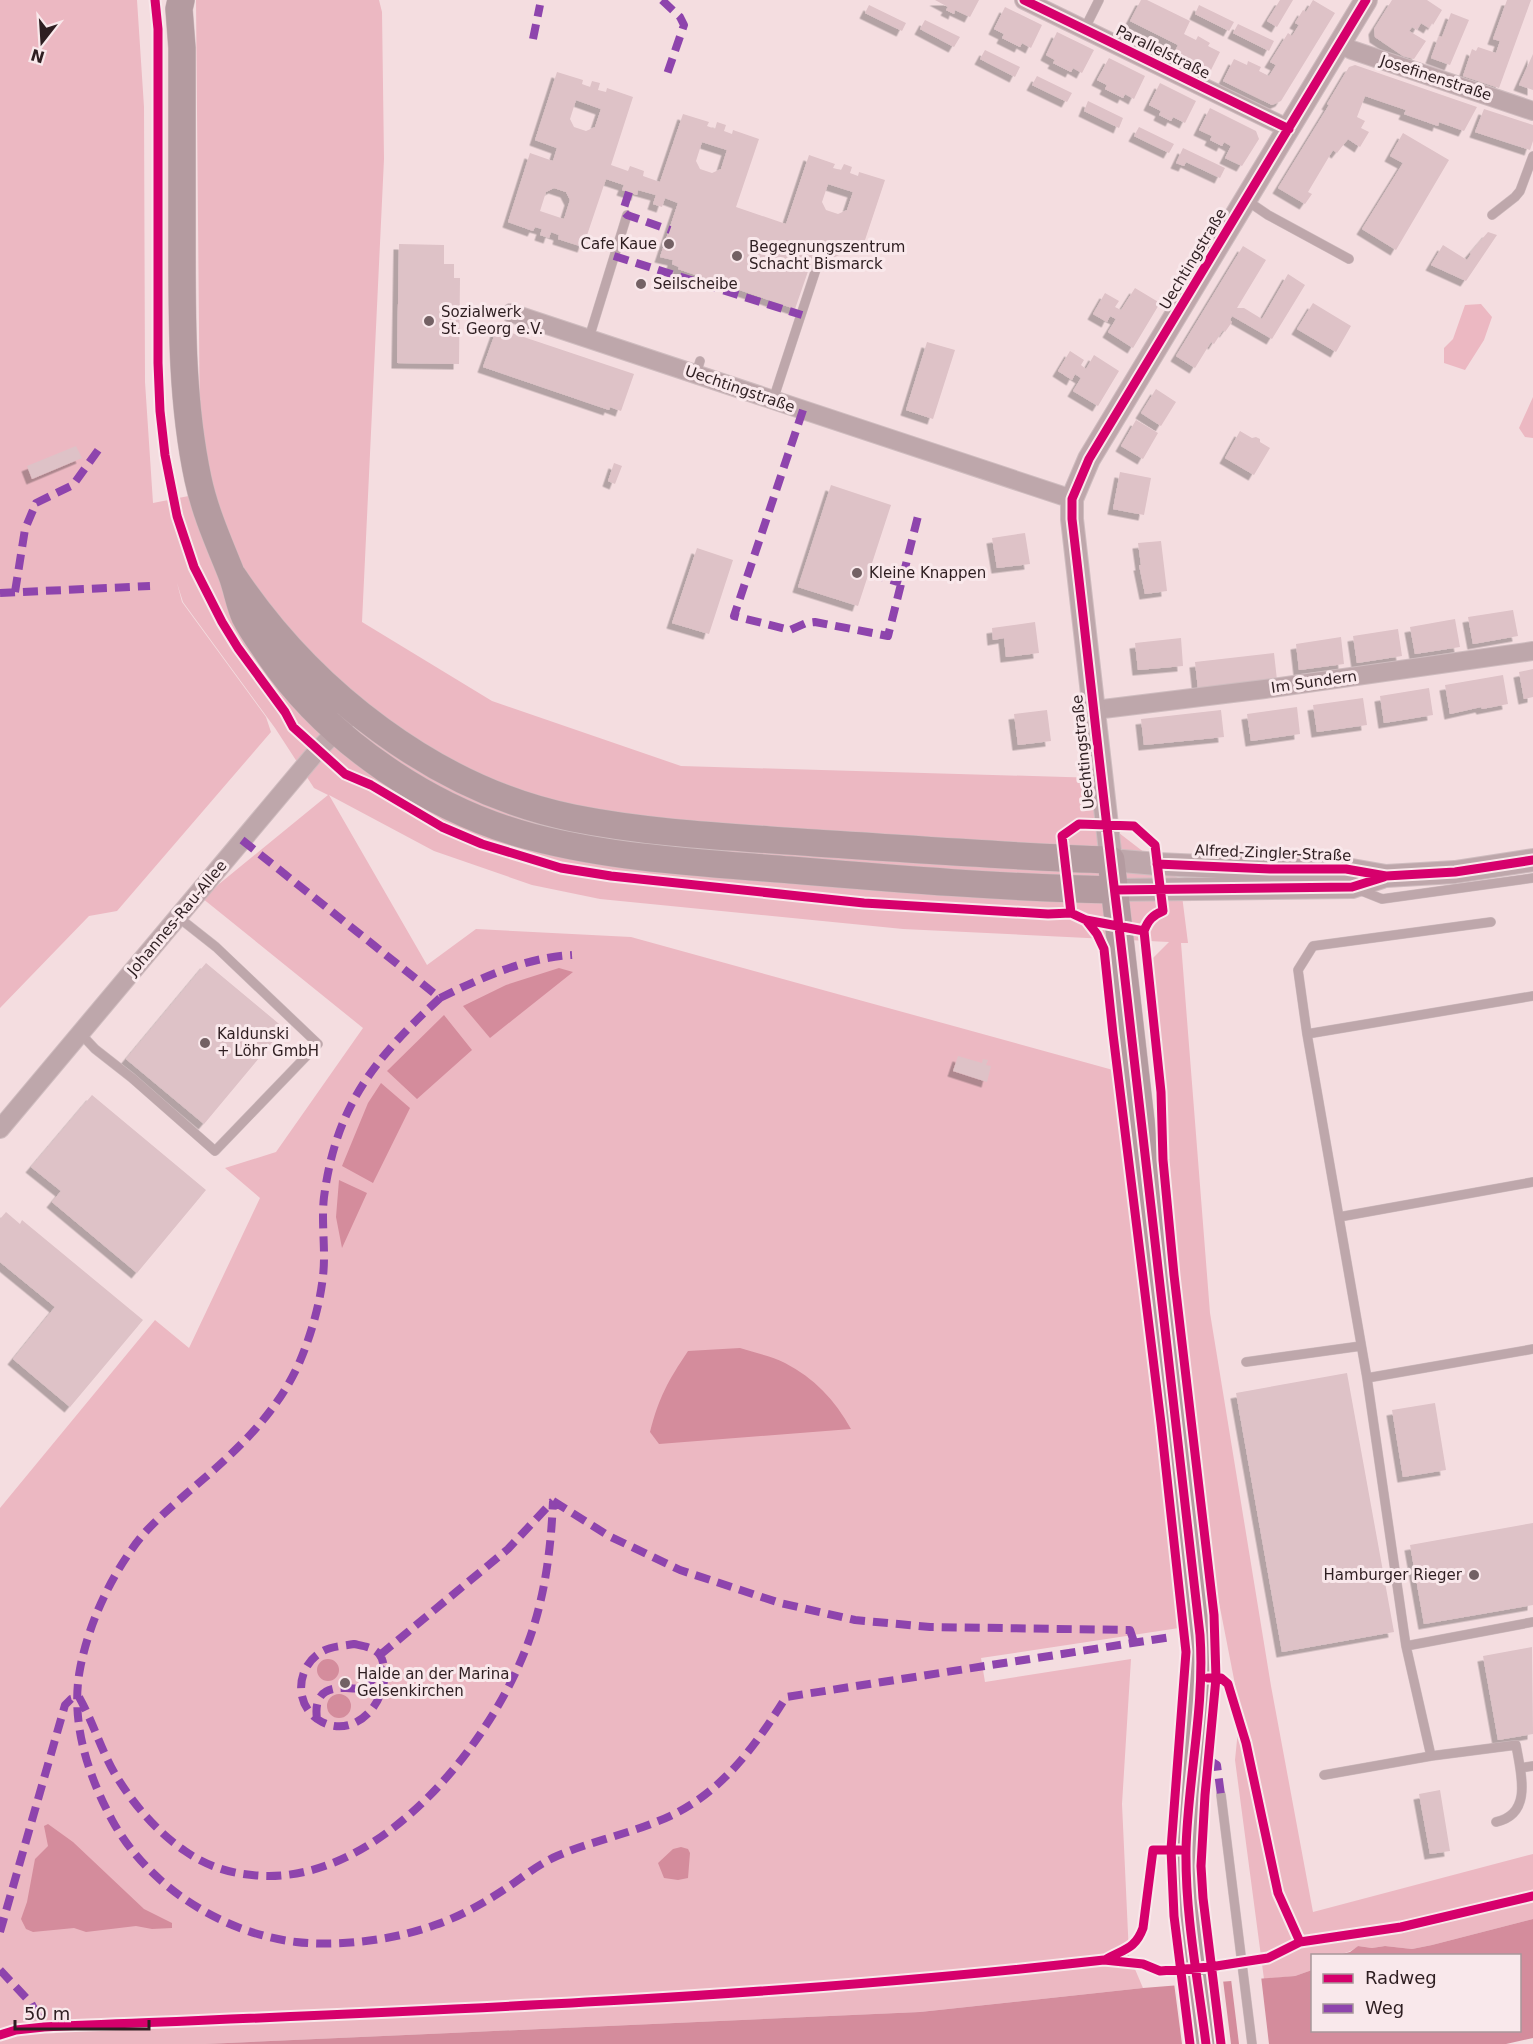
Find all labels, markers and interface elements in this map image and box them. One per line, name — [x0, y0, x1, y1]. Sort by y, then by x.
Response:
north arrow — [12, 12, 72, 72]
street label: Parallelstraße — [1113, 21, 1213, 83]
text: N — [29, 45, 47, 67]
street label: Josefinenstraße — [1377, 51, 1494, 104]
street label: Uechtingstraße — [1156, 205, 1230, 313]
place label: Cafe Kaue — [581, 235, 657, 253]
marker: Cafe Kaue — [662, 237, 676, 251]
place label: Begegnungszentrum Schacht Bismarck — [749, 238, 905, 273]
marker: Begegnungszentrum Schacht Bismarck — [730, 249, 744, 263]
place label: Seilscheibe — [653, 275, 738, 293]
marker: Seilscheibe — [634, 277, 648, 291]
place label: Sozialwerk St. Georg e.V. — [441, 303, 543, 338]
marker: Sozialwerk St. Georg e.V. — [422, 314, 436, 328]
street label: Uechtingstraße — [683, 362, 797, 416]
place label: Kleine Knappen — [869, 564, 986, 582]
marker: Kleine Knappen — [850, 566, 864, 580]
street label: Im Sundern — [1270, 667, 1358, 697]
street label: Uechtingstraße — [1068, 694, 1098, 810]
street label: Alfred-Zingler-Straße — [1194, 841, 1352, 865]
street label: Johannes-Rau-Allee — [123, 857, 230, 980]
place label: Kaldunski + Löhr GmbH — [217, 1025, 319, 1060]
marker: Kaldunski + Löhr GmbH — [198, 1036, 212, 1050]
place label: Hamburger Rieger — [1324, 1566, 1463, 1584]
marker: Hamburger Rieger — [1467, 1568, 1481, 1582]
place label: Halde an der Marina Gelsenkirchen — [357, 1665, 509, 1700]
marker: Halde an der Marina Gelsenkirchen — [338, 1676, 352, 1690]
legend — [1311, 1954, 1521, 2032]
text: Radweg — [1365, 1967, 1437, 1988]
scale bar — [15, 1993, 148, 2031]
text: Weg — [1365, 1997, 1404, 2018]
text: 50 m — [24, 2003, 70, 2024]

